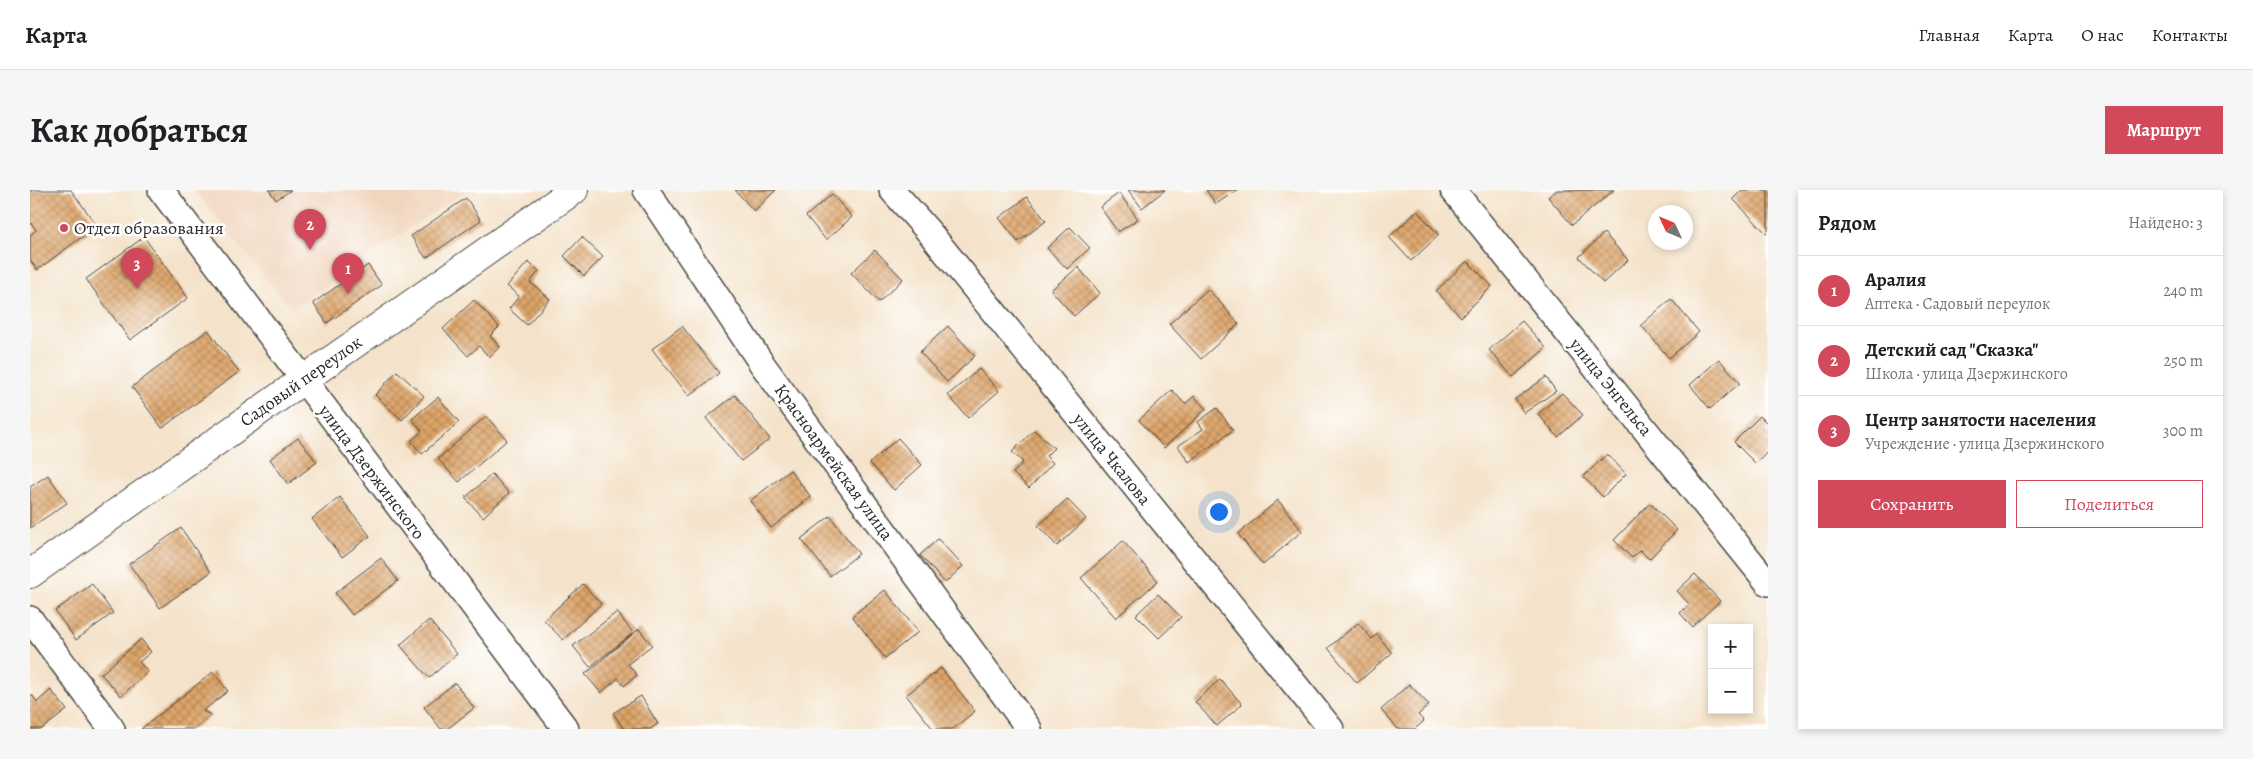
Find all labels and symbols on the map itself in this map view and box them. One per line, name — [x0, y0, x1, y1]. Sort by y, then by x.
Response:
north arrow — [1648, 205, 1693, 250]
pin: 2 — [294, 209, 326, 250]
place label: Отдел образования — [74, 216, 224, 240]
marker: Отдел образования — [58, 222, 70, 234]
pin: 3 — [121, 248, 153, 289]
pin: 1 — [332, 253, 364, 294]
street label: Садовый переулок — [235, 330, 367, 432]
street label: улица Энгельса — [1563, 332, 1658, 442]
street label: Красноармейская улица — [769, 379, 899, 546]
street label: улица Дзержинского — [313, 399, 431, 544]
street label: улица Чкалова — [1067, 407, 1157, 511]
your location — [1206, 499, 1232, 525]

